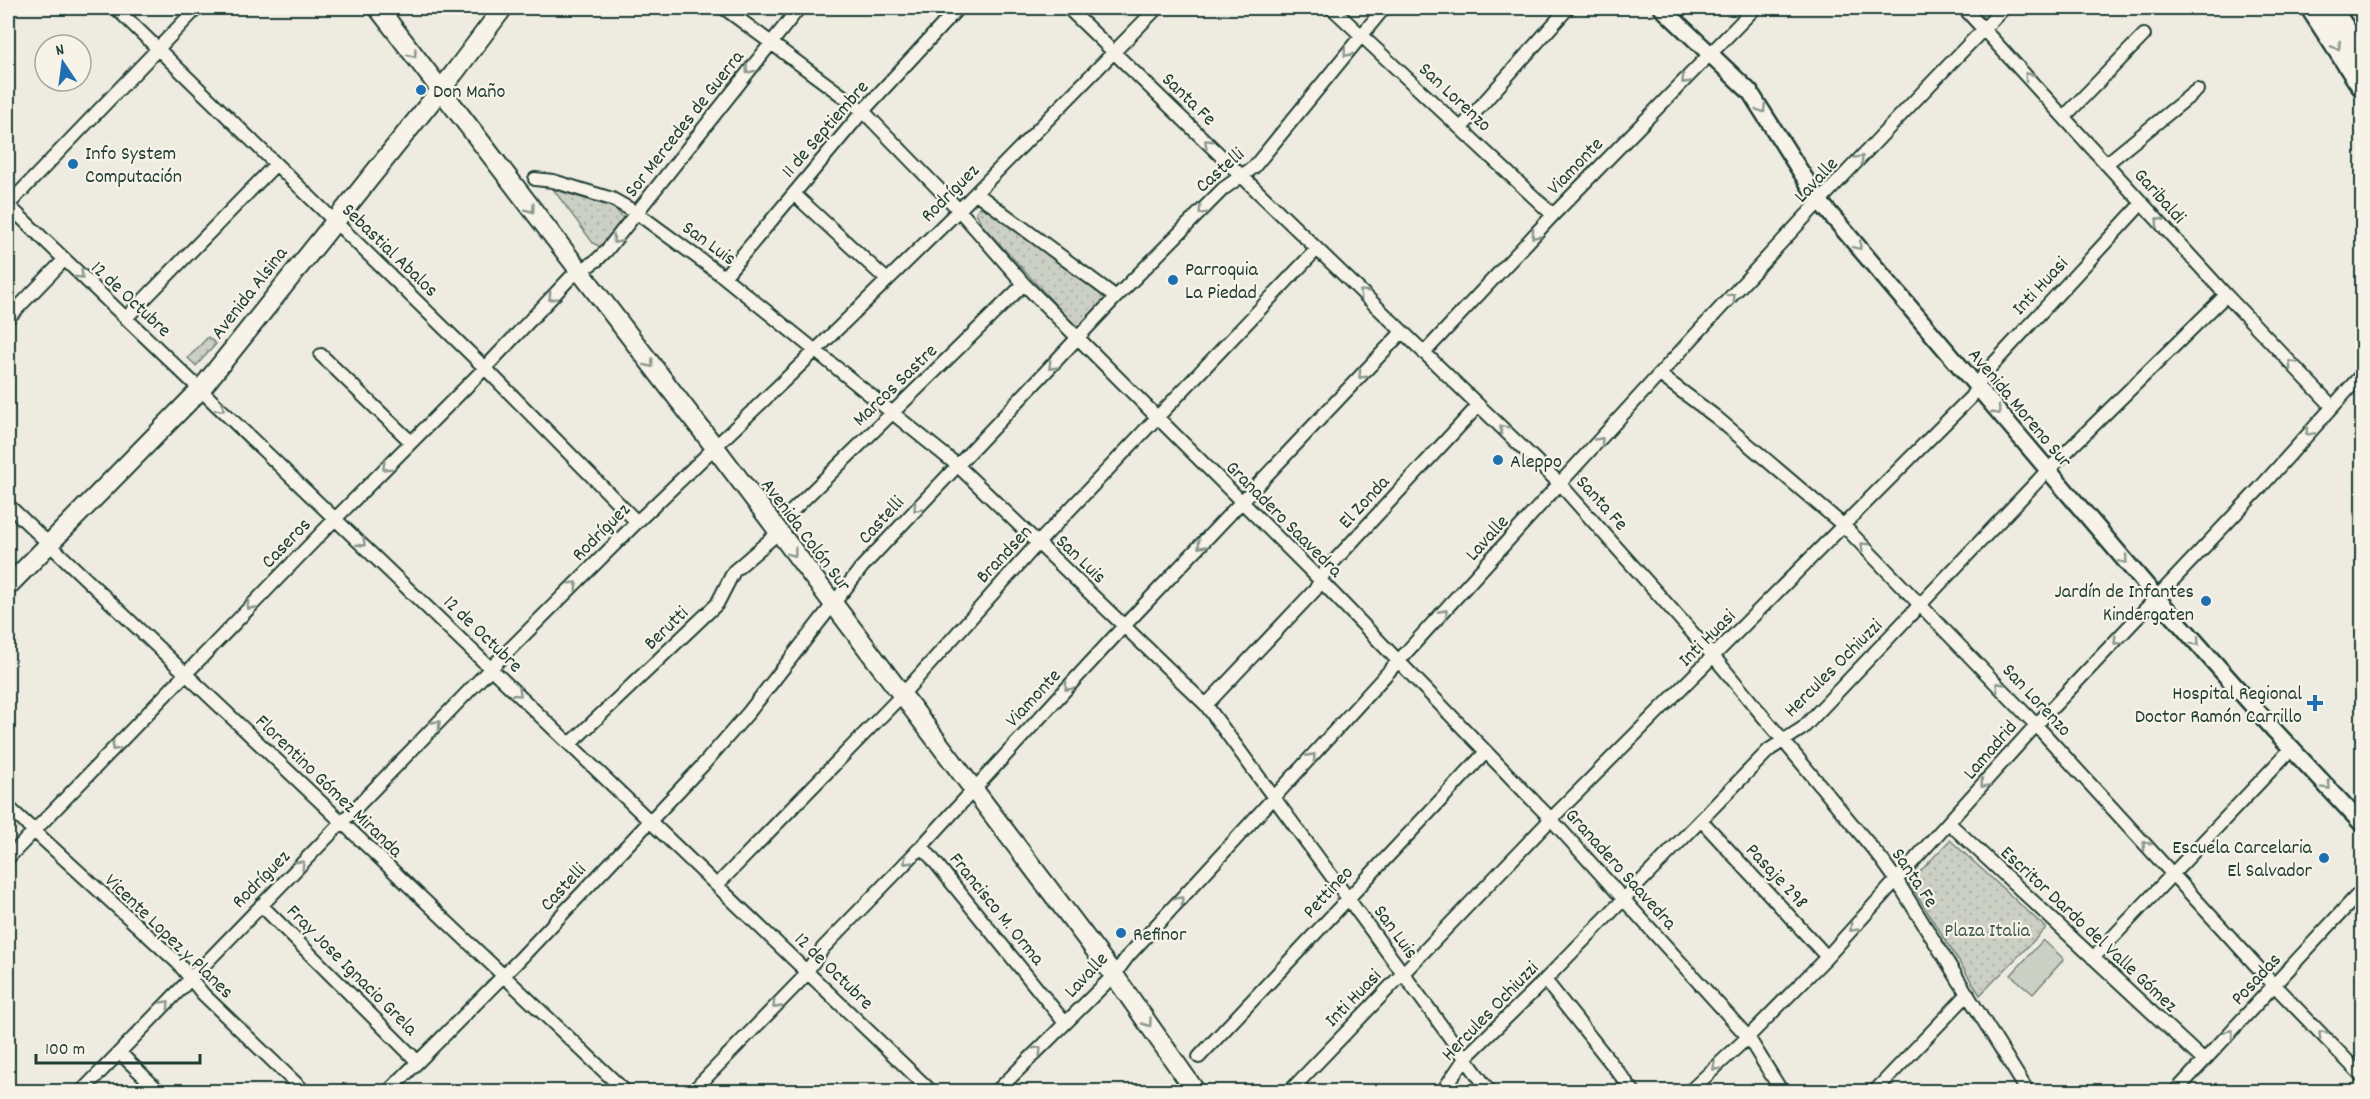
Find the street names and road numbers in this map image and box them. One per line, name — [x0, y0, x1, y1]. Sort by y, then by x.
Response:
street label: Sor Mercedes de Guerra — [619, 45, 752, 204]
street label: San Lorenzo — [1411, 57, 1497, 140]
street label: Santa Fe — [1154, 67, 1222, 133]
street label: 11 de Septiembre — [776, 75, 877, 185]
street label: Viamonte — [1542, 132, 1611, 202]
street label: Castelli — [1190, 142, 1252, 201]
street label: Lavalle — [1789, 152, 1846, 210]
street label: Rodríguez — [915, 158, 987, 230]
street label: Garibaldi — [2126, 163, 2192, 231]
street label: Sebastial Abalos — [334, 198, 444, 305]
street label: San Luis — [675, 215, 741, 274]
street label: Avenida Alsina — [205, 241, 296, 346]
street label: Inti Huasi — [2007, 251, 2076, 323]
street label: 12 de Octubre — [84, 256, 177, 345]
street label: Marcos Sastre — [847, 338, 945, 434]
street label: Avenida Moreno Sur — [1960, 343, 2078, 475]
street label: Granadero Saavedra — [1218, 455, 1348, 585]
street label: El Zonda — [1333, 470, 1398, 536]
street label: Santa Fe — [1568, 470, 1634, 538]
street label: Avenida Colón Sur — [753, 473, 857, 599]
street label: Castelli — [853, 490, 912, 551]
street label: Rodríguez — [566, 497, 638, 569]
street label: Lavalle — [1460, 510, 1517, 568]
street label: Caseros — [256, 512, 318, 576]
street label: Brandsen — [971, 519, 1040, 591]
street label: San Luis — [1048, 529, 1112, 591]
street label: 12 de Octubre — [436, 590, 528, 680]
street label: Berutti — [638, 601, 696, 658]
street label: Inti Huasi — [1673, 604, 1743, 674]
street label: Hercules Ochiuzzi — [1778, 613, 1890, 725]
street label: San Lorenzo — [1995, 658, 2077, 744]
street label: Viamonte — [1000, 663, 1069, 734]
street label: Florentino Gómez Miranda — [248, 709, 408, 866]
street label: Lamadrid — [1958, 715, 2025, 787]
street label: Granadero Saavedra — [1557, 803, 1683, 938]
street label: Pasaje 298 — [1738, 838, 1814, 916]
street label: Escritor Dardo del Valle Gómez — [1993, 840, 2183, 1020]
street label: Santa Fe — [1883, 843, 1944, 914]
street label: Rodríguez — [226, 844, 298, 916]
street label: Francisco M. Orma — [941, 847, 1050, 973]
street label: Castelli — [535, 857, 594, 918]
street label: Pettineo — [1297, 860, 1361, 926]
street label: Vicente Lopez y Planes — [97, 868, 239, 1006]
street label: Fray Jose Ignacio Grela — [279, 899, 423, 1044]
street label: San Luis — [1365, 900, 1424, 966]
street label: 12 de Octubre — [787, 927, 879, 1017]
street label: Lavalle — [1059, 947, 1116, 1005]
street label: Posadas — [2225, 947, 2289, 1013]
street label: Hercules Ochiuzzi — [1436, 956, 1546, 1068]
street label: Inti Huasi — [1319, 963, 1389, 1034]

